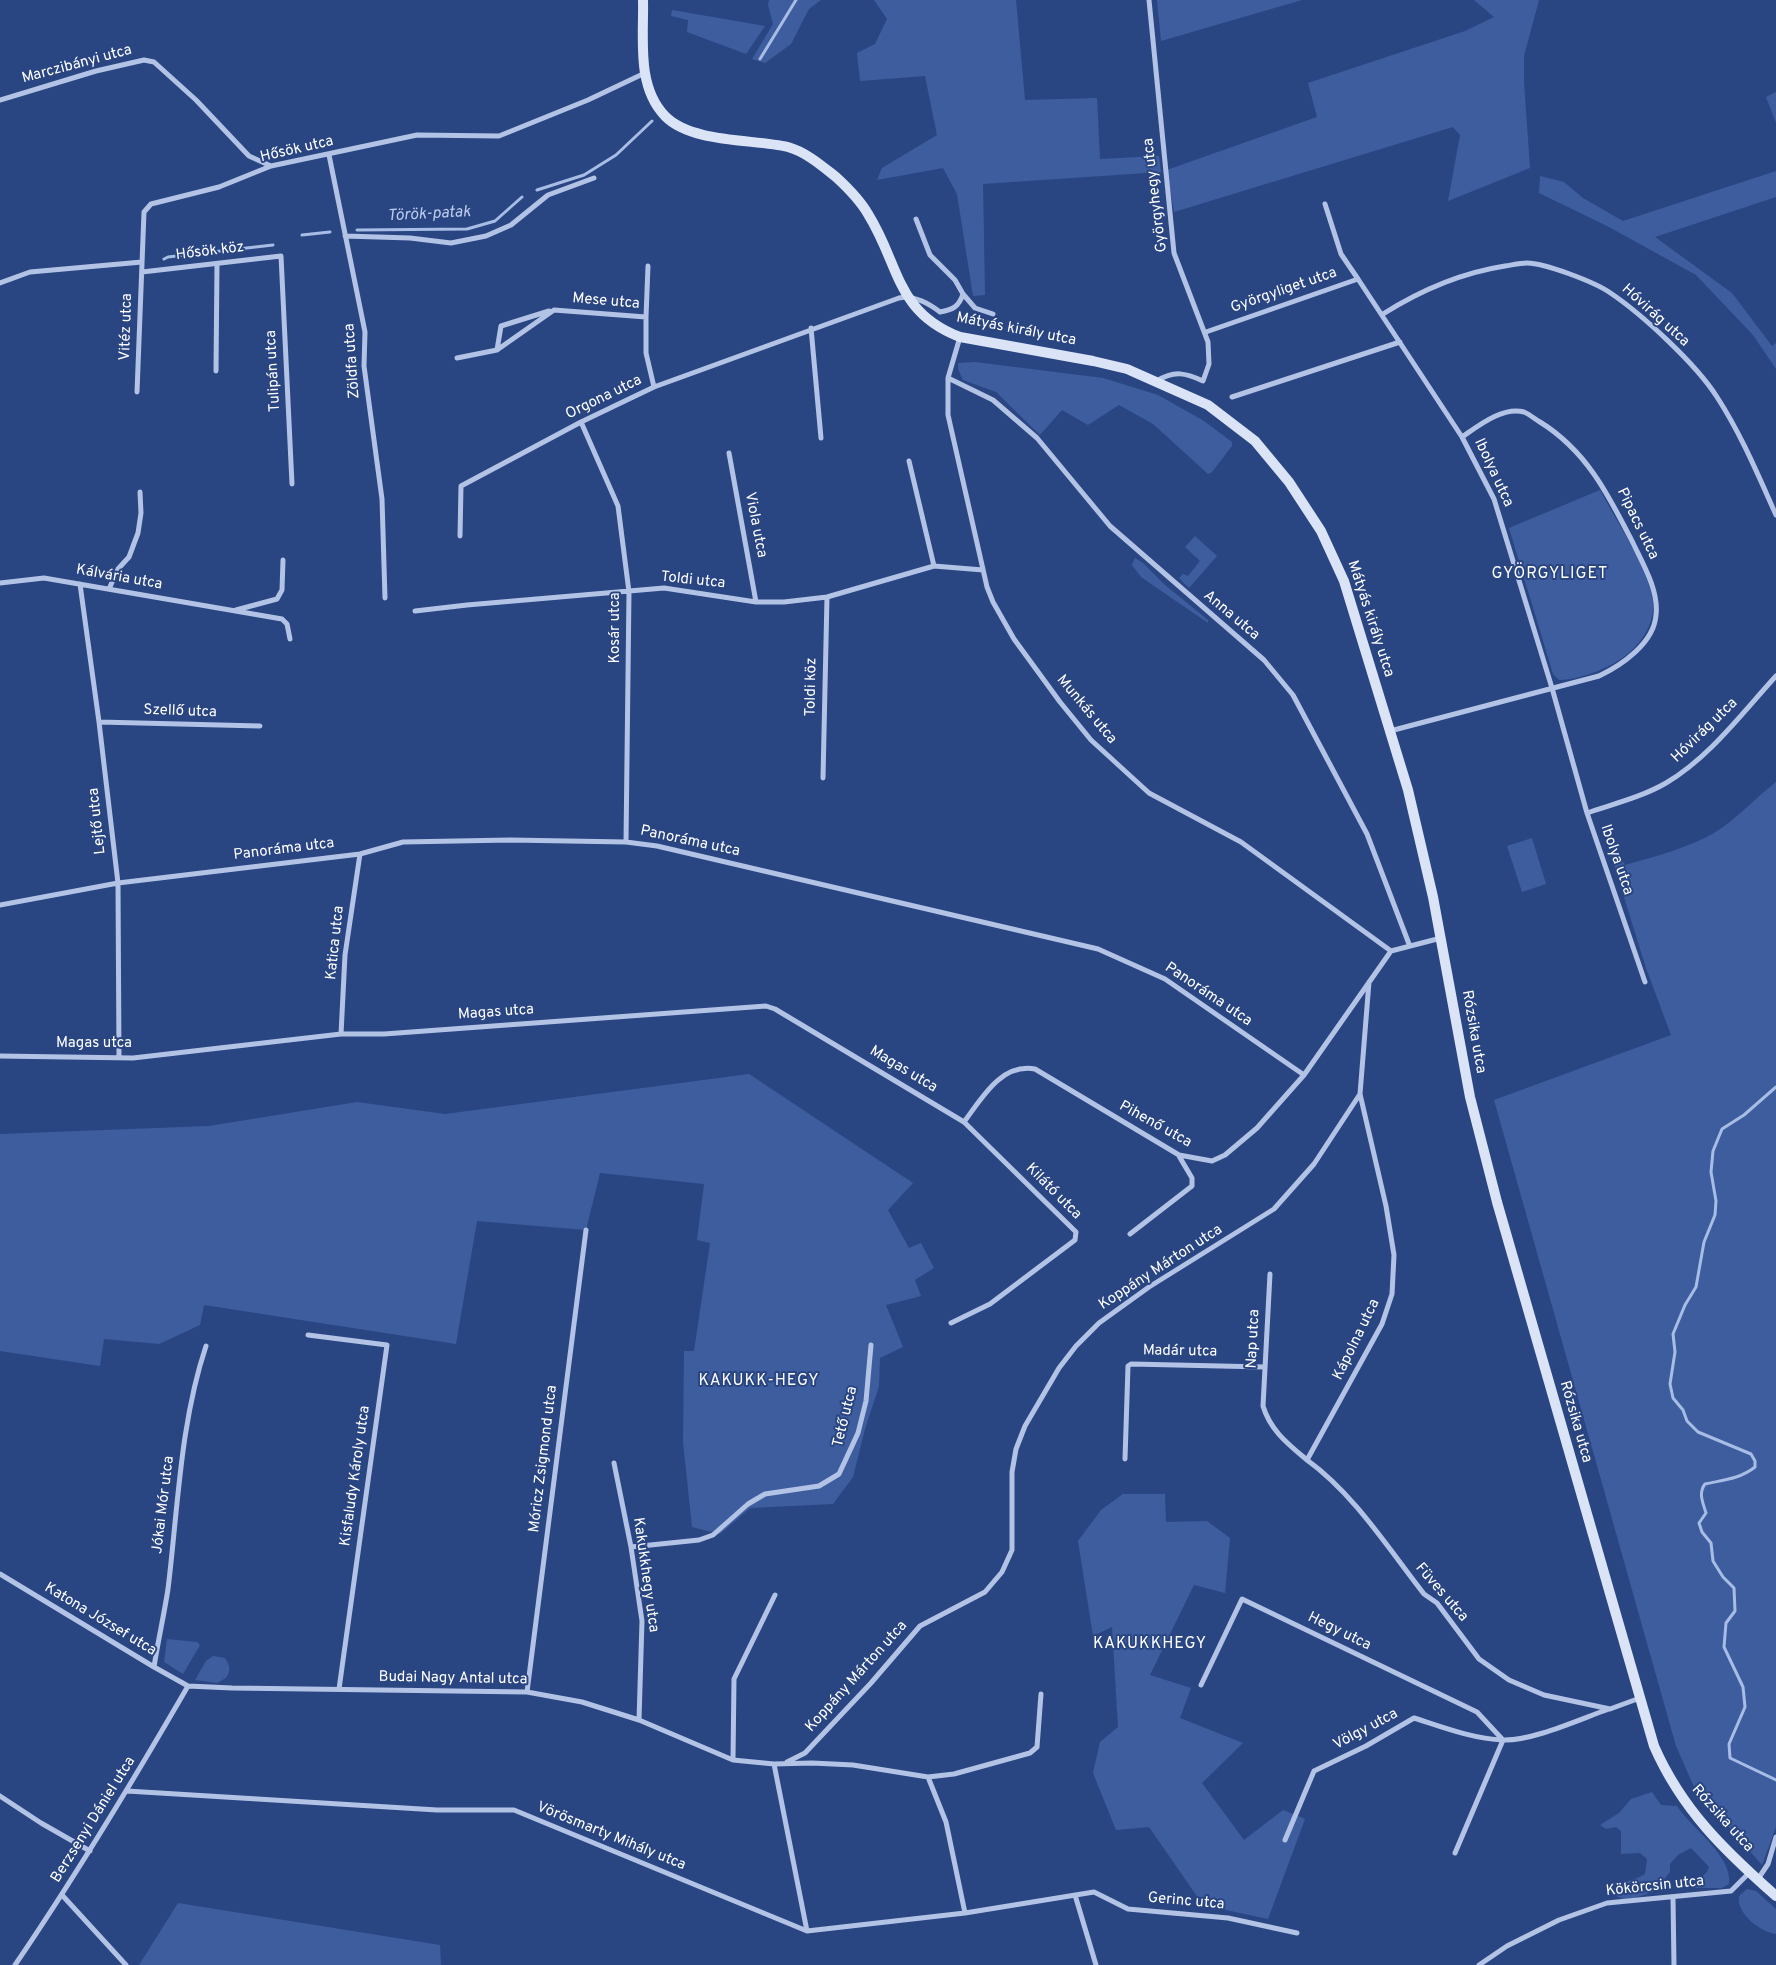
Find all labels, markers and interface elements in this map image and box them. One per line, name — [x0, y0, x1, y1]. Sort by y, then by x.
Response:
street label: Marczibányi utca — [20, 42, 134, 88]
street label: Hősök utca — [259, 133, 335, 167]
street label: Györgyhegy utca — [1140, 137, 1172, 253]
water label: Török-patak — [387, 203, 471, 227]
street label: Hősök köz — [175, 239, 245, 265]
street label: Györgyliget utca — [1229, 264, 1339, 318]
street label: Hóvirág utca — [1617, 281, 1693, 351]
street label: Mese utca — [571, 290, 641, 314]
street label: Vitéz utca — [117, 293, 137, 361]
street label: Mátyás király utca — [954, 310, 1078, 350]
street label: Zöldfa utca — [341, 323, 365, 399]
street label: Tulipán utca — [263, 330, 285, 412]
street label: Orgona utca — [563, 372, 645, 424]
street label: Ibolya utca — [1469, 436, 1517, 510]
street label: Pipacs utca — [1612, 485, 1662, 563]
street label: Viola utca — [740, 491, 770, 559]
street label: Mátyás király utca — [1343, 558, 1397, 680]
street label: Kálvária utca — [74, 562, 164, 594]
district label: GYÖRGYLIGET — [1490, 565, 1610, 585]
street label: Toldi utca — [660, 569, 726, 593]
street label: Anna utca — [1199, 587, 1263, 645]
street label: Kosár utca — [607, 592, 625, 664]
street label: Toldi köz — [802, 657, 822, 717]
street label: Munkás utca — [1052, 672, 1120, 748]
street label: Hóvirág utca — [1668, 695, 1742, 767]
street label: Szellő utca — [143, 702, 217, 722]
street label: Lejtő utca — [86, 787, 110, 855]
street label: Ibolya utca — [1596, 822, 1636, 898]
street label: Panoráma utca — [639, 823, 741, 861]
street label: Panoráma utca — [233, 835, 335, 865]
street label: Katica utca — [323, 905, 349, 981]
street label: Panoráma utca — [1161, 959, 1255, 1031]
street label: Rózsika utca — [1457, 989, 1489, 1075]
street label: Magas utca — [457, 1001, 535, 1025]
street label: Magas utca — [56, 1035, 132, 1053]
street label: Magas utca — [866, 1043, 940, 1097]
street label: Pihenő utca — [1116, 1098, 1194, 1152]
street label: Kilátó utca — [1021, 1160, 1085, 1224]
street label: Koppány Márton utca — [1096, 1221, 1226, 1315]
street label: Kápolna utca — [1330, 1297, 1384, 1383]
street label: Nap utca — [1243, 1309, 1265, 1369]
street label: Madár utca — [1143, 1342, 1217, 1362]
district label: KAKUKK-HEGY — [697, 1372, 821, 1392]
street label: Rózsika utca — [1555, 1379, 1595, 1465]
street label: Móricz Zsigmond utca — [526, 1384, 562, 1534]
street label: Tető utca — [830, 1385, 862, 1449]
street label: Kisfaludy Károly utca — [337, 1405, 375, 1547]
street label: Jókai Mór utca — [149, 1455, 179, 1555]
street label: Kakukkhegy utca — [628, 1516, 662, 1634]
street label: Füves utca — [1411, 1560, 1471, 1626]
street label: Katona József utca — [41, 1579, 159, 1661]
street label: Hegy utca — [1304, 1609, 1374, 1655]
street label: Koppány Márton utca — [802, 1618, 912, 1736]
district label: KAKUKKHEGY — [1092, 1635, 1208, 1655]
street label: Budai Nagy Antal utca — [379, 1669, 527, 1689]
street label: Völgy utca — [1331, 1706, 1401, 1754]
street label: Berzsenyi Dániel utca — [48, 1754, 140, 1886]
street label: Rózsika utca — [1687, 1782, 1757, 1856]
street label: Vörösmarty Mihály utca — [534, 1799, 688, 1875]
street label: Kökörcsin utca — [1605, 1873, 1705, 1901]
street label: Gerinc utca — [1147, 1890, 1225, 1914]

